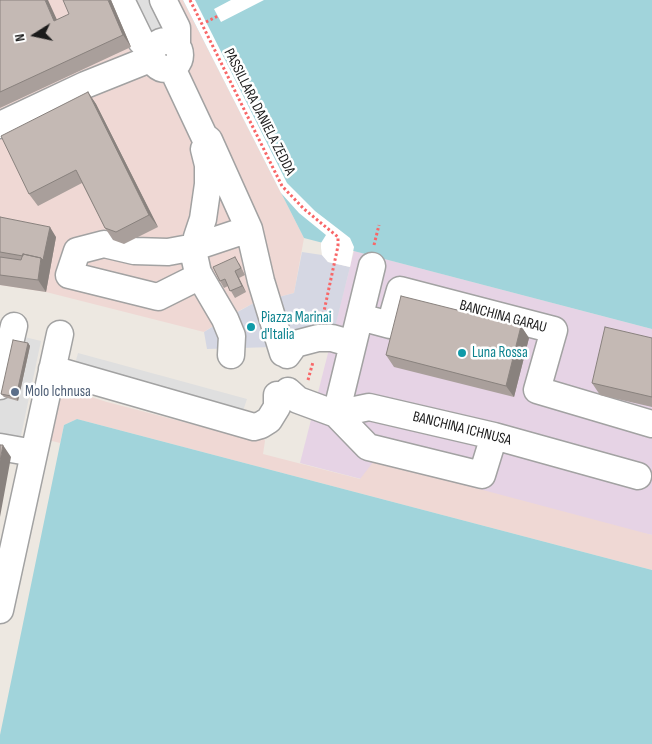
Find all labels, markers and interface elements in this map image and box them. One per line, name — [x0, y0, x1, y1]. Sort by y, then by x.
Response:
north arrow — [10, 10, 60, 60]
text: N — [11, 33, 29, 43]
street label: PASSILLARA DANIELA ZEDDA — [219, 46, 299, 178]
street label: BANCHINA GARAU — [457, 297, 549, 337]
place label: Piazza Marinai d'Italia — [261, 309, 332, 344]
marker: Piazza Marinai d'Italia — [245, 321, 257, 333]
place label: Luna Rossa — [472, 344, 528, 362]
marker: Luna Rossa — [456, 347, 468, 359]
place label: Molo Ichnusa — [25, 383, 91, 401]
marker: Molo Ichnusa — [9, 386, 21, 398]
street label: BANCHINA ICHNUSA — [411, 408, 513, 450]

